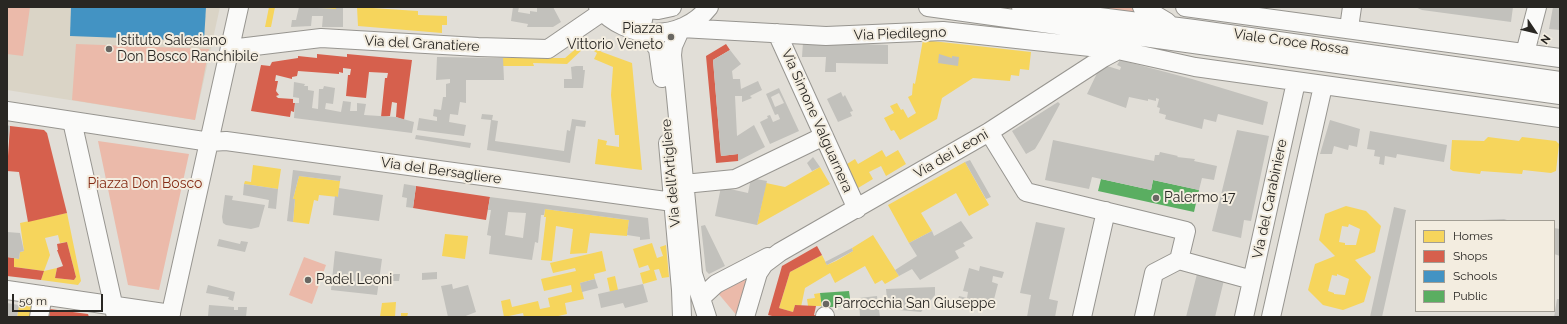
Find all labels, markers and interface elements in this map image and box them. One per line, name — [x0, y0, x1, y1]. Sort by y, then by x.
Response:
north arrow — [1515, 12, 1555, 52]
place label: Piazza Vittorio Veneto — [567, 21, 663, 54]
street label: Via Piedilegno — [853, 24, 947, 44]
street label: Viale Croce Rossa — [1232, 26, 1350, 58]
marker: Piazza Vittorio Veneto — [666, 32, 676, 42]
text: N — [1538, 32, 1553, 46]
place label: Istituto Salesiano Don Bosco Ranchibile — [117, 33, 258, 66]
street label: Via del Granatiere — [364, 33, 480, 55]
marker: Istituto Salesiano Don Bosco Ranchibile — [104, 44, 114, 54]
street label: Via Simone Valguarnera — [778, 47, 856, 195]
street label: Via dell'Artigliere — [658, 118, 684, 228]
street label: Via dei Leoni — [911, 126, 991, 182]
street label: Via del Carabiniere — [1249, 138, 1291, 260]
street label: Via del Bersagliere — [380, 154, 502, 188]
park label: Piazza Don Bosco — [88, 176, 202, 192]
place label: Palermo 17 — [1164, 190, 1235, 206]
marker: Palermo 17 — [1151, 193, 1161, 203]
legend — [1415, 220, 1555, 312]
text: Homes — [1453, 229, 1493, 243]
text: Shops — [1453, 249, 1488, 263]
text: Schools — [1453, 269, 1497, 283]
place label: Padel Leoni — [316, 272, 392, 288]
marker: Padel Leoni — [303, 275, 313, 285]
scale bar — [14, 286, 105, 312]
text: Public — [1453, 289, 1487, 303]
text: 50 m — [19, 294, 47, 308]
place label: Parrocchia San Giuseppe — [834, 296, 996, 312]
marker: Parrocchia San Giuseppe — [821, 299, 831, 309]

